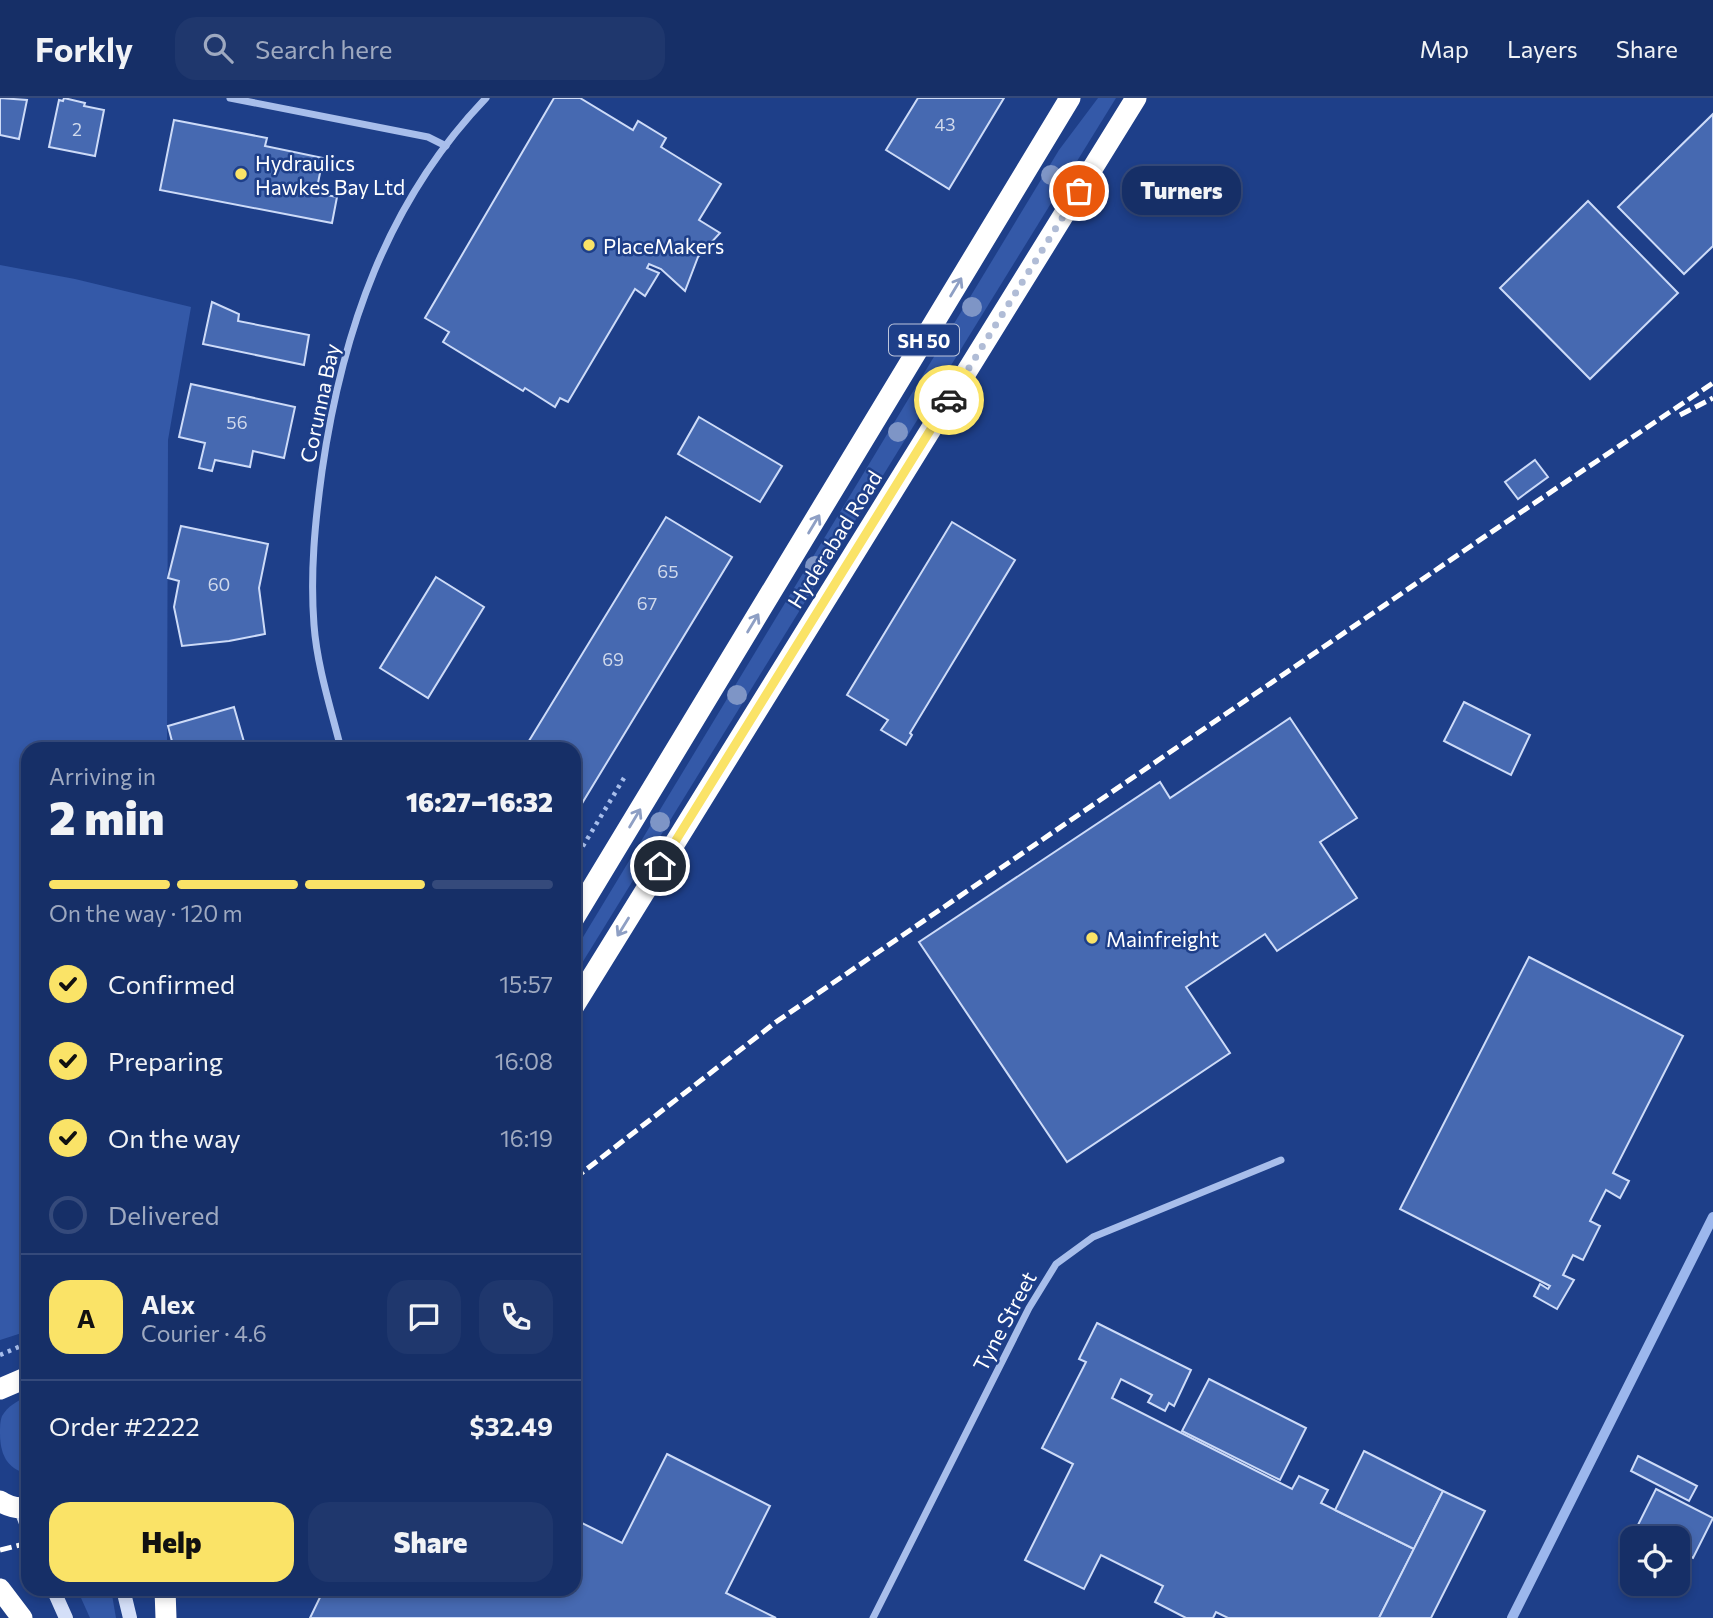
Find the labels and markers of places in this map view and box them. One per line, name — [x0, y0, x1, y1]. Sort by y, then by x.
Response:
place label: Hydraulics Hawkes Bay Ltd — [255, 150, 405, 199]
pin — [1049, 161, 1109, 221]
marker: Hydraulics Hawkes Bay Ltd — [233, 166, 249, 182]
callout: Turners — [1121, 166, 1240, 216]
place label: PlaceMakers — [603, 233, 724, 258]
marker: PlaceMakers — [581, 237, 597, 253]
pin — [630, 836, 690, 896]
place label: Mainfreight — [1106, 926, 1219, 951]
marker: Mainfreight — [1084, 930, 1100, 946]

